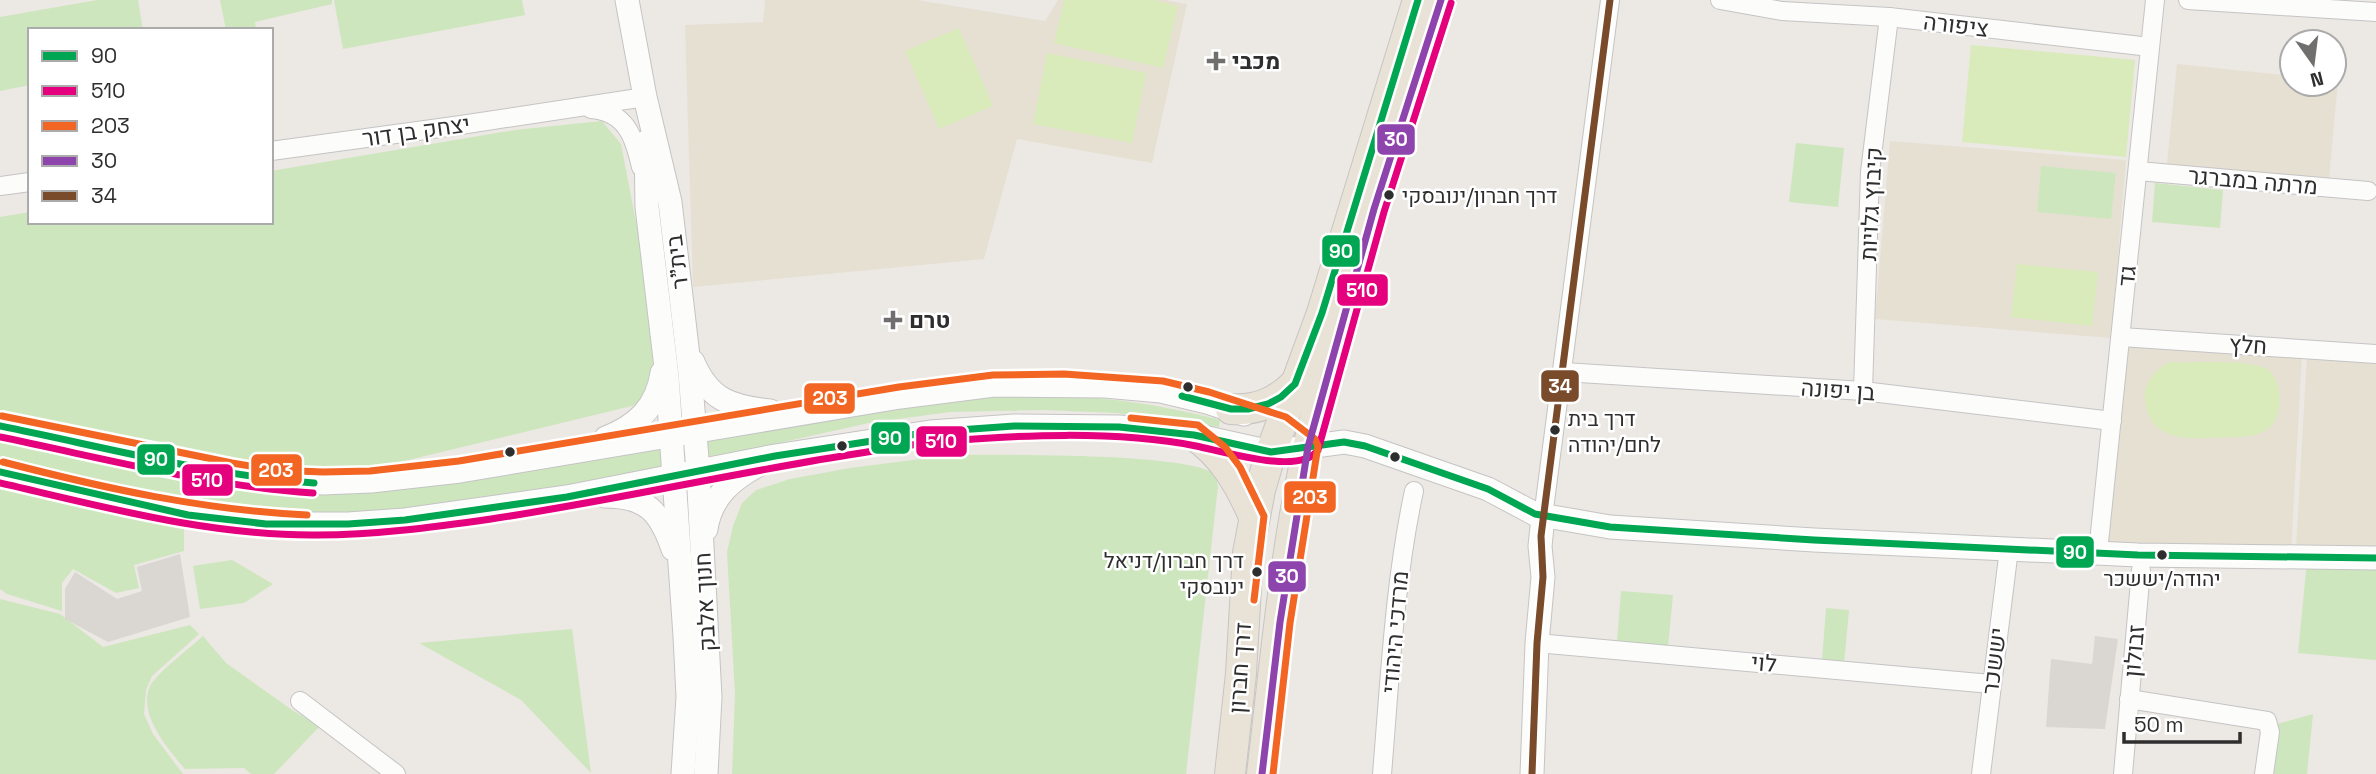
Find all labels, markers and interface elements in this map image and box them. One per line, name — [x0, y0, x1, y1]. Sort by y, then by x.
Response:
street label: ציפורה — [1922, 6, 1990, 44]
legend — [28, 28, 273, 224]
north arrow — [2278, 28, 2348, 98]
text: 90 — [91, 42, 117, 69]
place label: מכבי — [1232, 46, 1280, 76]
marker: מכבי — [1206, 51, 1226, 71]
text: N — [2308, 65, 2326, 93]
text: 510 — [91, 77, 126, 104]
street label: יצחק בן דור — [360, 109, 472, 153]
text: 203 — [91, 112, 130, 139]
line badge: 30 — [1376, 123, 1416, 156]
text: 30 — [1384, 127, 1408, 152]
street label: קיבוץ גלויות — [1853, 146, 1889, 262]
text: 30 — [91, 147, 117, 174]
street label: מרתה במברגר — [2187, 160, 2319, 202]
text: 34 — [91, 182, 117, 209]
place label: דרך חברון/ינובסקי — [1402, 182, 1557, 209]
marker: דרך חברון/ינובסקי — [1382, 188, 1396, 202]
street label: בית"ר — [659, 233, 695, 291]
line badge: 90 — [1321, 234, 1361, 268]
text: 90 — [1329, 239, 1353, 264]
street label: גד — [2111, 264, 2143, 288]
line badge: 510 — [1336, 273, 1389, 307]
text: 510 — [1346, 278, 1378, 303]
place label: טרם — [909, 305, 950, 335]
marker: טרם — [883, 310, 903, 330]
street label: חלץ — [2228, 329, 2268, 361]
line badge: 34 — [1540, 369, 1580, 403]
street label: בן יפונה — [1800, 372, 1876, 408]
text: 34 — [1548, 374, 1572, 399]
unlabelled marker — [1181, 380, 1195, 394]
line badge: 203 — [803, 382, 856, 415]
text: 203 — [812, 386, 848, 411]
place label: דרך בית לחם/יהודה — [1568, 405, 1661, 458]
line badge: 90 — [870, 421, 911, 455]
marker: דרך בית לחם/יהודה — [1548, 423, 1562, 437]
line badge: 510 — [915, 425, 968, 458]
text: 90 — [878, 426, 902, 451]
text: 510 — [925, 429, 957, 454]
unlabelled marker — [835, 439, 849, 453]
line badge: 90 — [136, 443, 176, 476]
unlabelled marker — [503, 445, 517, 459]
text: 90 — [144, 447, 168, 472]
unlabelled marker — [1388, 450, 1402, 464]
line badge: 203 — [250, 453, 303, 487]
text: 203 — [258, 458, 294, 483]
line badge: 510 — [181, 463, 234, 497]
text: 510 — [191, 468, 223, 493]
line badge: 203 — [1283, 480, 1337, 514]
text: 203 — [1292, 485, 1328, 510]
line badge: 90 — [2055, 535, 2095, 569]
text: 90 — [2063, 540, 2087, 565]
place label: דרך חברון/דניאל ינובסקי — [1104, 547, 1244, 600]
marker: יהודה/יששכר — [2155, 548, 2169, 562]
street label: חנוך אלבק — [687, 552, 723, 652]
line badge: 30 — [1267, 560, 1307, 593]
text: 30 — [1275, 564, 1299, 589]
marker: דרך חברון/דניאל ינובסקי — [1250, 565, 1264, 579]
place label: יהודה/יששכר — [2103, 565, 2221, 592]
street label: מרדכי היהודי — [1375, 570, 1415, 694]
street label: דרך חברון — [1222, 621, 1258, 715]
street label: זבולון — [2117, 624, 2151, 678]
street label: יששכר — [1975, 626, 2013, 696]
street label: לוי — [1750, 647, 1778, 679]
scale bar — [2124, 700, 2240, 744]
text: 50 m — [2134, 711, 2184, 738]

